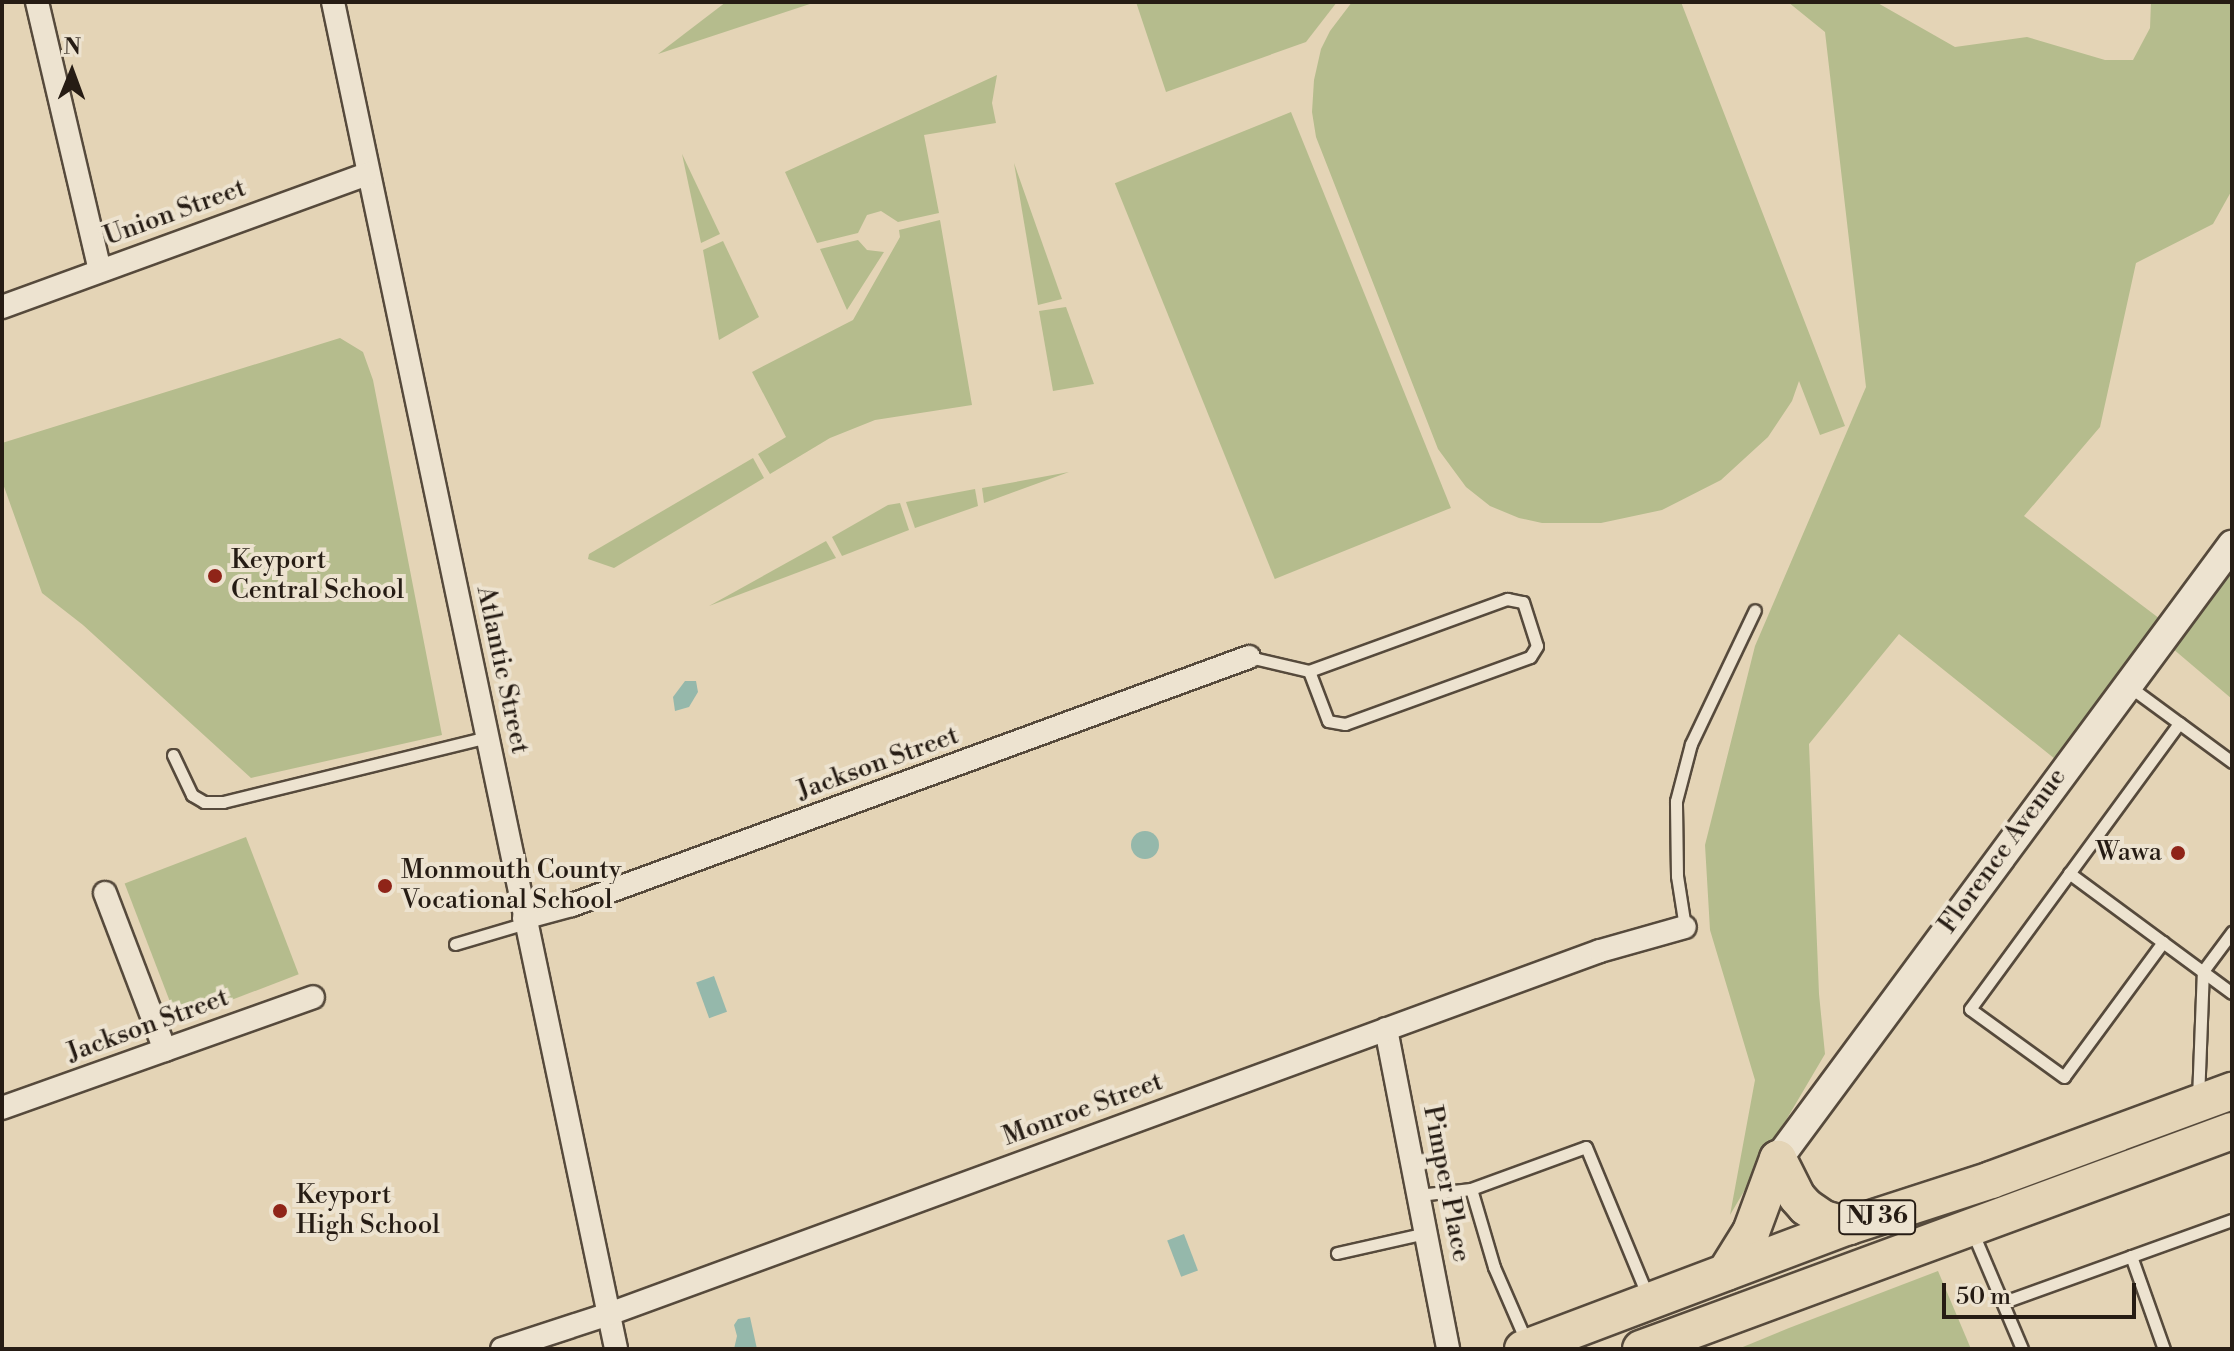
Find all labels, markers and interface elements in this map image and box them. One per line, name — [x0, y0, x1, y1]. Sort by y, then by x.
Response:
north arrow — [32, 32, 112, 112]
text: N — [63, 34, 81, 61]
street label: Union Street — [100, 173, 250, 253]
place label: Keyport Central School — [231, 545, 404, 606]
marker: Keyport Central School — [206, 567, 224, 585]
street label: Atlantic Street — [469, 583, 535, 757]
street label: Jackson Street — [793, 720, 963, 808]
street label: Florence Avenue — [1933, 762, 2073, 940]
place label: Wawa — [2096, 837, 2162, 869]
marker: Wawa — [2169, 844, 2187, 862]
place label: Monmouth County Vocational School — [401, 855, 621, 916]
marker: Monmouth County Vocational School — [376, 877, 394, 895]
street label: Jackson Street — [63, 982, 233, 1070]
street label: Monroe Street — [999, 1067, 1167, 1153]
street label: Pimper Place — [1416, 1103, 1476, 1265]
place label: Keyport High School — [296, 1180, 440, 1242]
road number: NJ 36 — [1837, 1197, 1917, 1237]
marker: Keyport High School — [271, 1202, 289, 1220]
scale bar — [1946, 1267, 2140, 1317]
text: 50 m — [1956, 1282, 2011, 1312]

